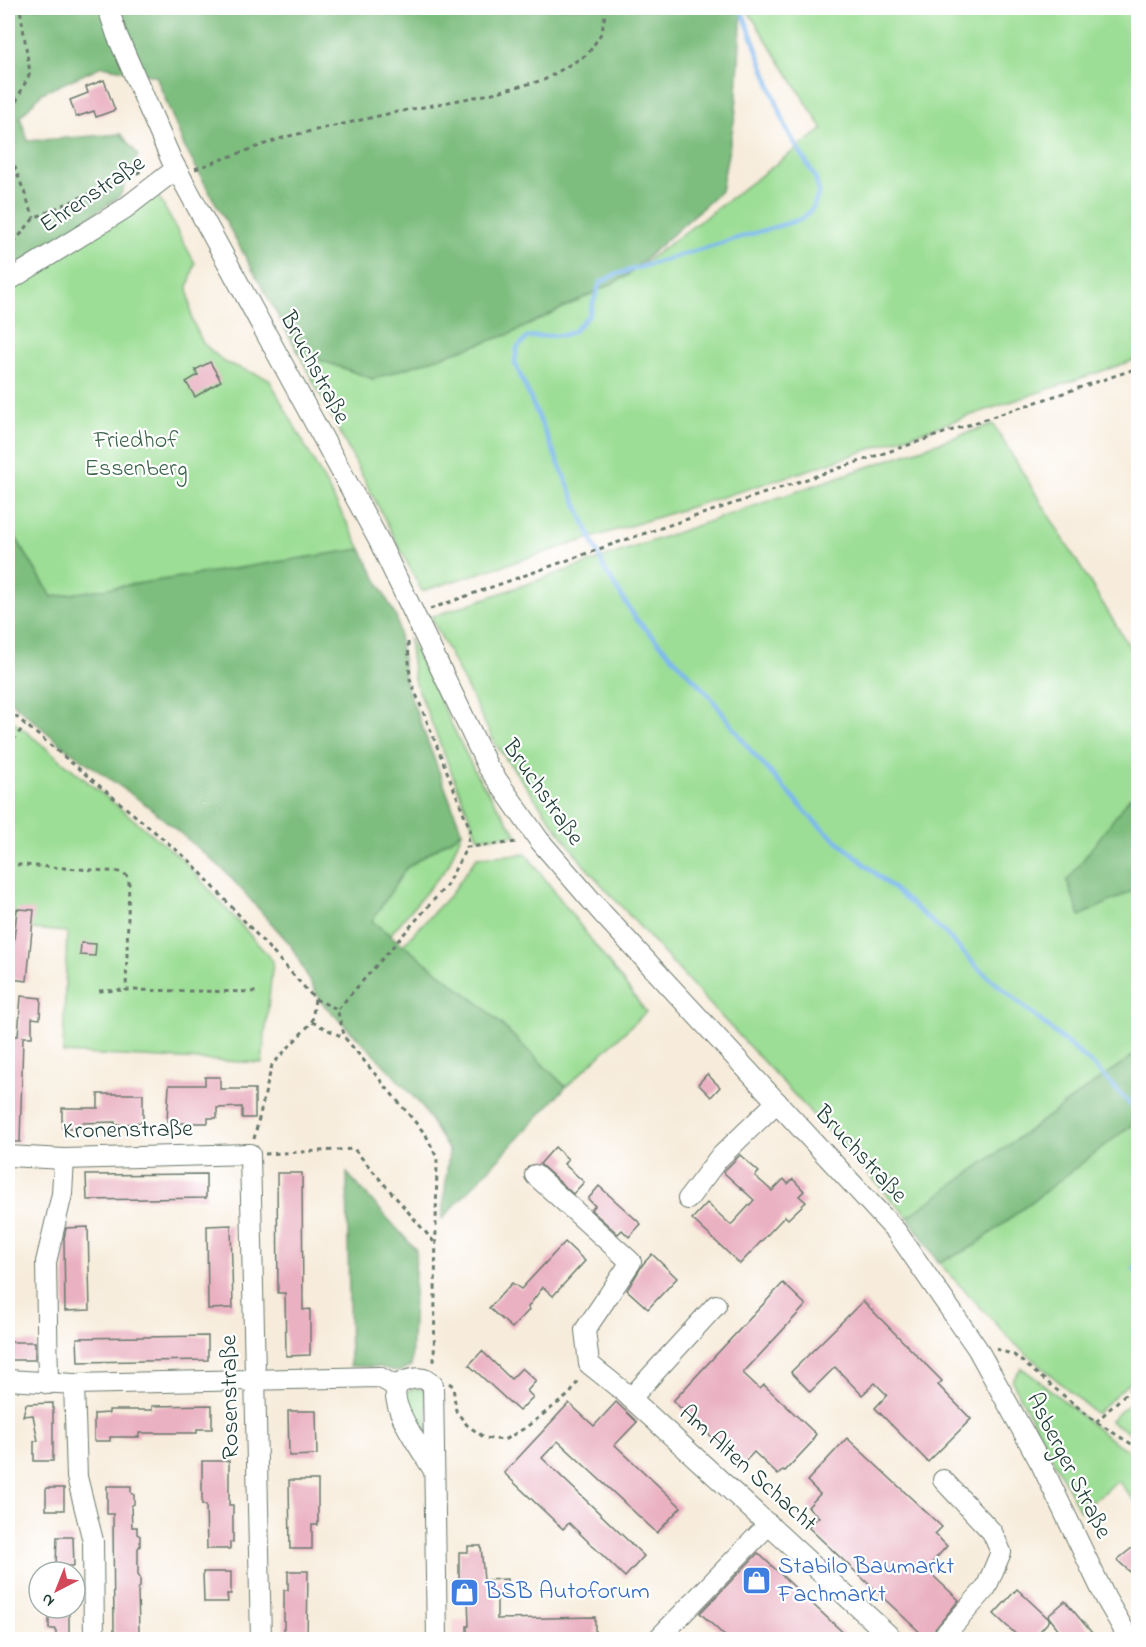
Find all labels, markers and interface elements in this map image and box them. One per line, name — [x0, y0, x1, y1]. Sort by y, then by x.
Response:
street label: Ehrenstraße — [33, 147, 153, 243]
street label: Bruchstraße — [269, 304, 359, 431]
park label: Friedhof Essenberg — [84, 424, 188, 487]
street label: Bruchstraße — [492, 732, 592, 854]
street label: Bruchstraße — [804, 1097, 915, 1212]
street label: Kronenstraße — [63, 1112, 194, 1150]
street label: Rosenstraße — [212, 1334, 250, 1460]
street label: Asberger Straße — [1016, 1387, 1120, 1545]
street label: Am Alten Schacht — [670, 1397, 824, 1541]
place label: Stabilo Baumarkt Fachmarkt — [777, 1550, 954, 1613]
north arrow — [27, 1560, 87, 1620]
shop icon: Stabilo Baumarkt Fachmarkt — [741, 1565, 773, 1597]
place label: BSB Autoforum — [484, 1575, 650, 1610]
shop icon: BSB Autoforum — [448, 1576, 480, 1608]
text: N — [36, 1587, 60, 1612]

